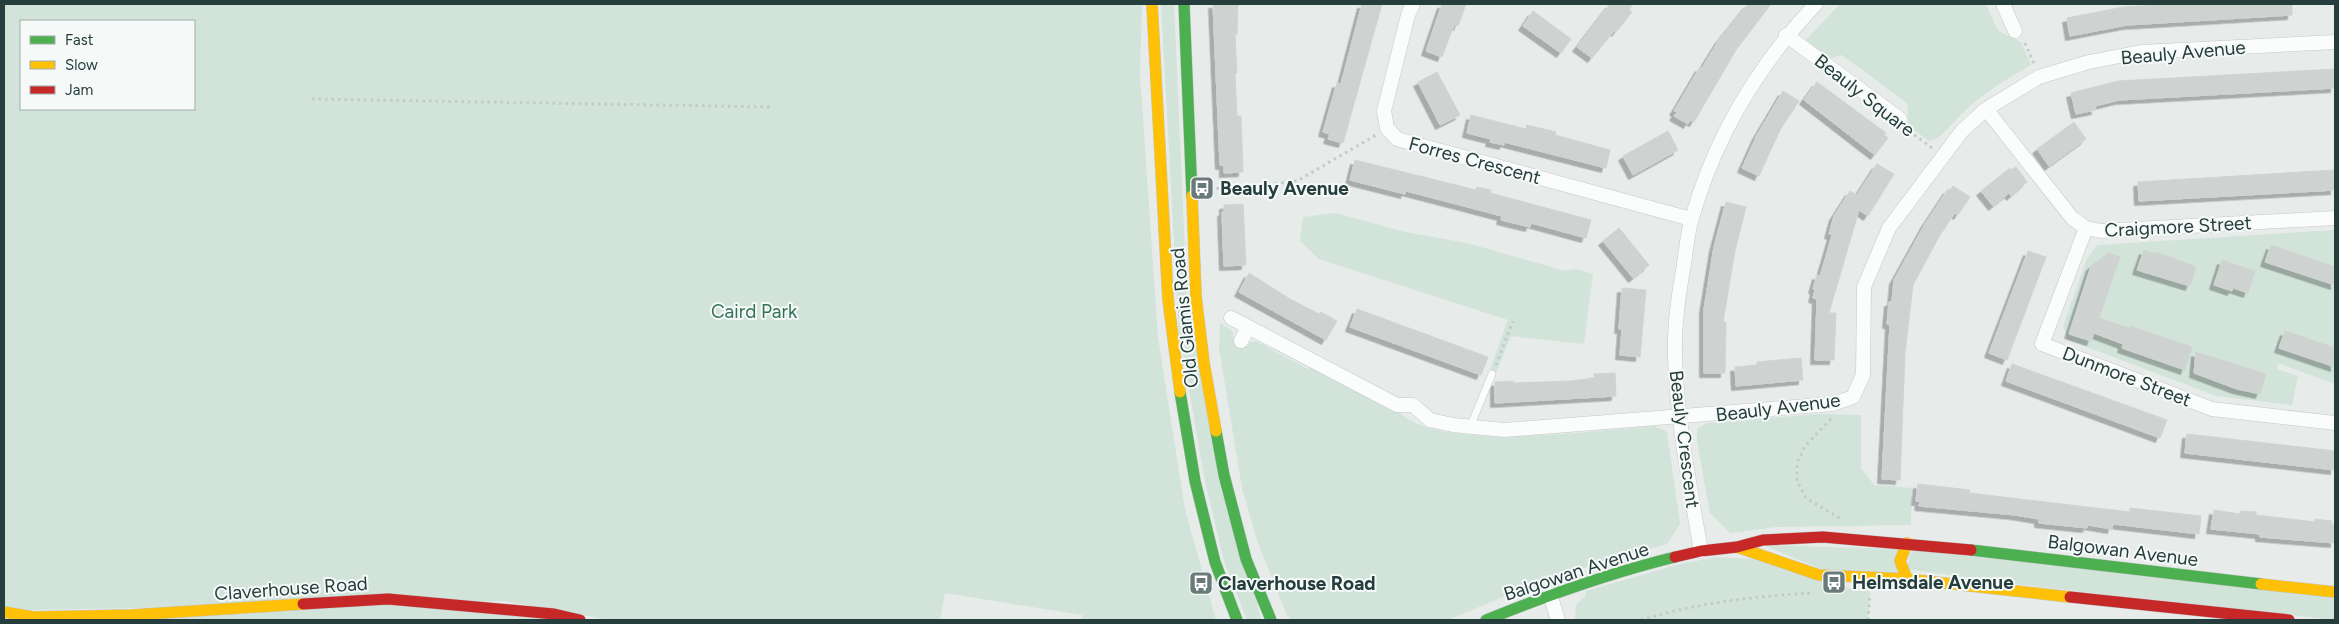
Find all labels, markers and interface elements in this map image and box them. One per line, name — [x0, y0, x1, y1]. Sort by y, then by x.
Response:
legend — [20, 20, 195, 110]
text: Fast — [65, 31, 94, 49]
street label: Beauly Avenue — [2120, 36, 2247, 69]
street label: Beauly Square — [1810, 49, 1919, 142]
text: Slow — [65, 56, 98, 74]
text: Jam — [65, 81, 93, 99]
street label: Forres Crescent — [1406, 132, 1543, 189]
bus stop icon: Beauly Avenue — [1189, 175, 1215, 201]
place label: Beauly Avenue — [1220, 177, 1349, 200]
street label: Craigmore Street — [2104, 211, 2252, 242]
street label: Old Glamis Road — [1166, 247, 1203, 389]
park label: Caird Park — [711, 300, 798, 323]
street label: Dunmore Street — [2059, 341, 2194, 412]
street label: Beauly Crescent — [1665, 369, 1704, 509]
street label: Beauly Avenue — [1714, 388, 1842, 427]
street label: Balgowan Avenue — [2046, 530, 2199, 571]
street label: Balgowan Avenue — [1501, 537, 1652, 606]
bus stop icon: Helmsdale Avenue — [1821, 569, 1847, 595]
bus stop icon: Claverhouse Road — [1188, 570, 1214, 596]
place label: Helmsdale Avenue — [1852, 571, 2014, 594]
street label: Claverhouse Road — [214, 572, 369, 605]
place label: Claverhouse Road — [1218, 572, 1376, 595]

